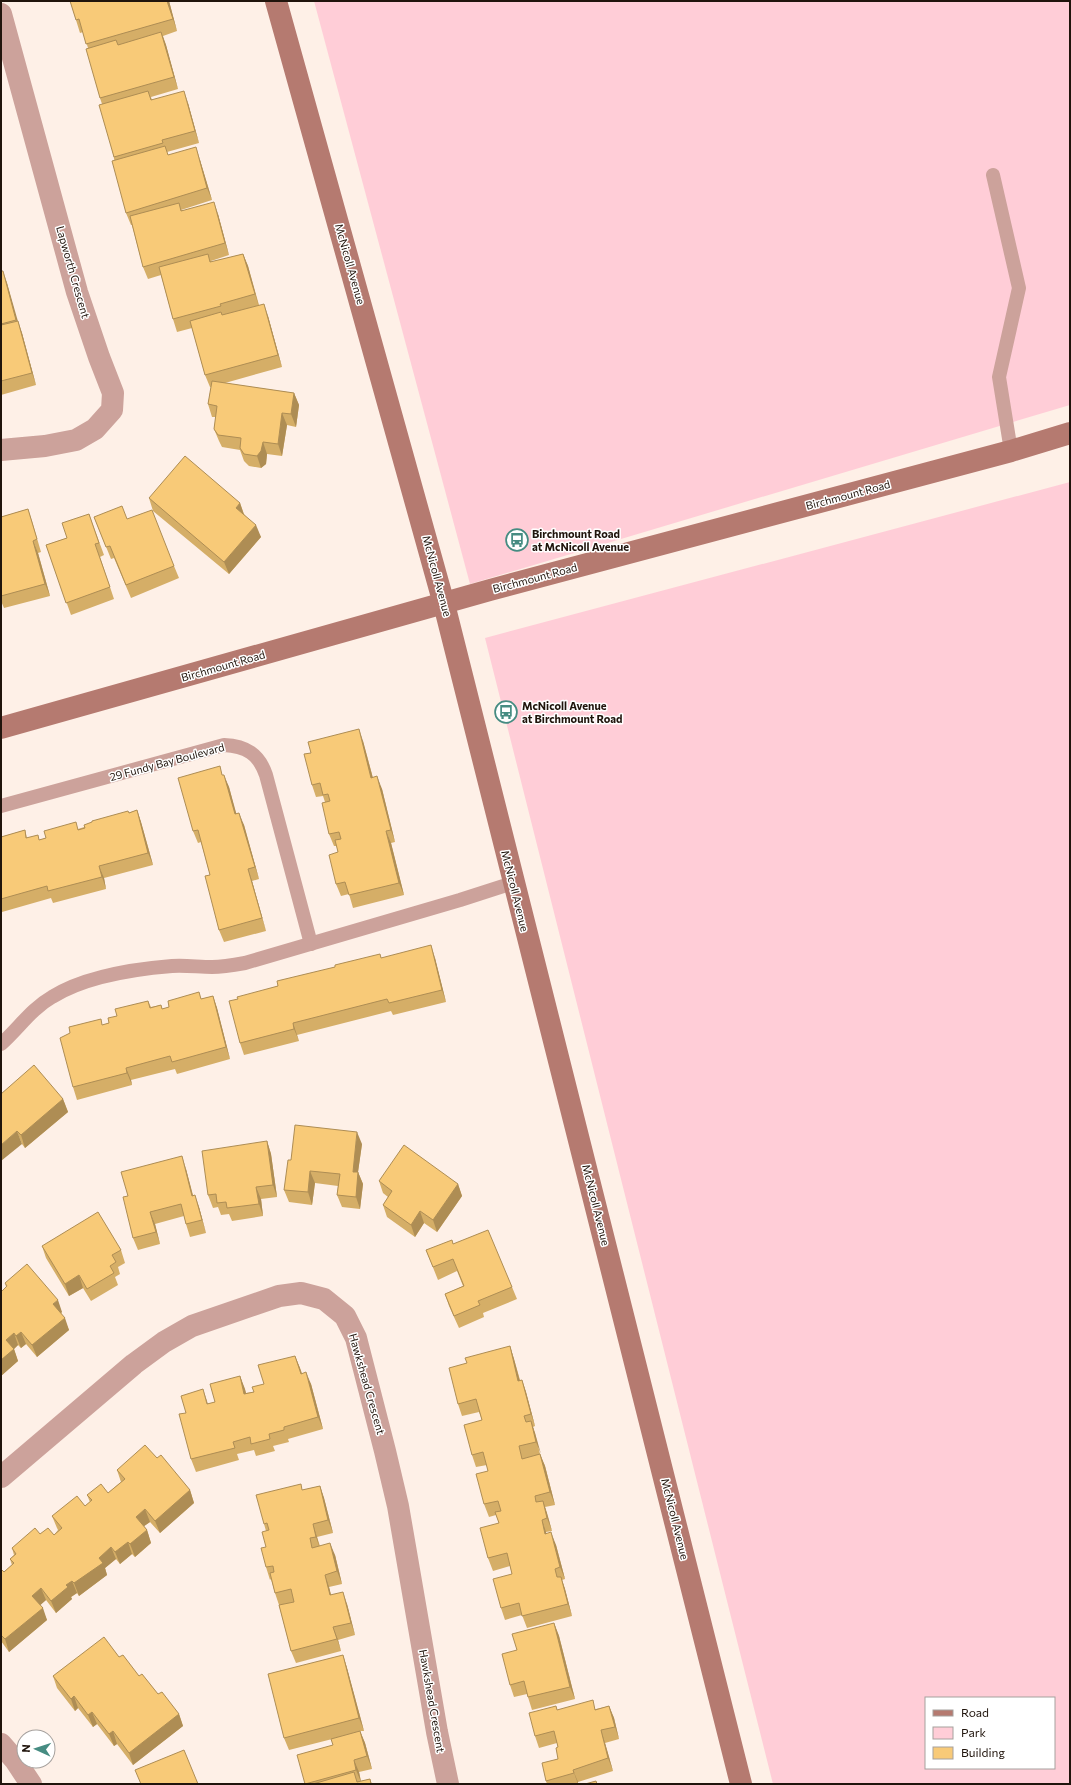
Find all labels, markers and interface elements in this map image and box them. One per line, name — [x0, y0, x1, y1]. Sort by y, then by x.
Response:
street label: McNicoll Avenue — [333, 222, 368, 306]
street label: Lapworth Crescent — [54, 224, 93, 320]
street label: Birchmount Road — [804, 477, 891, 512]
bus stop icon: Birchmount Road at McNicoll Avenue — [504, 527, 530, 553]
place label: Birchmount Road at McNicoll Avenue — [532, 527, 629, 553]
street label: McNicoll Avenue — [420, 534, 455, 618]
street label: Birchmount Road — [491, 560, 578, 595]
street label: Birchmount Road — [179, 647, 266, 684]
bus stop icon: McNicoll Avenue at Birchmount Road — [493, 699, 519, 725]
place label: McNicoll Avenue at Birchmount Road — [522, 699, 623, 725]
street label: 29 Fundy Bay Boulevard — [108, 740, 226, 783]
street label: McNicoll Avenue — [499, 849, 532, 933]
street label: McNicoll Avenue — [580, 1163, 613, 1247]
street label: Hawkshead Crescent — [347, 1332, 388, 1436]
street label: McNicoll Avenue — [659, 1477, 692, 1561]
street label: Hawkshead Crescent — [417, 1648, 448, 1754]
legend — [925, 1697, 1055, 1769]
text: Road — [961, 1705, 989, 1719]
text: Park — [961, 1725, 987, 1739]
north arrow — [16, 1729, 56, 1769]
text: N — [19, 1744, 32, 1753]
text: Building — [961, 1745, 1005, 1759]

